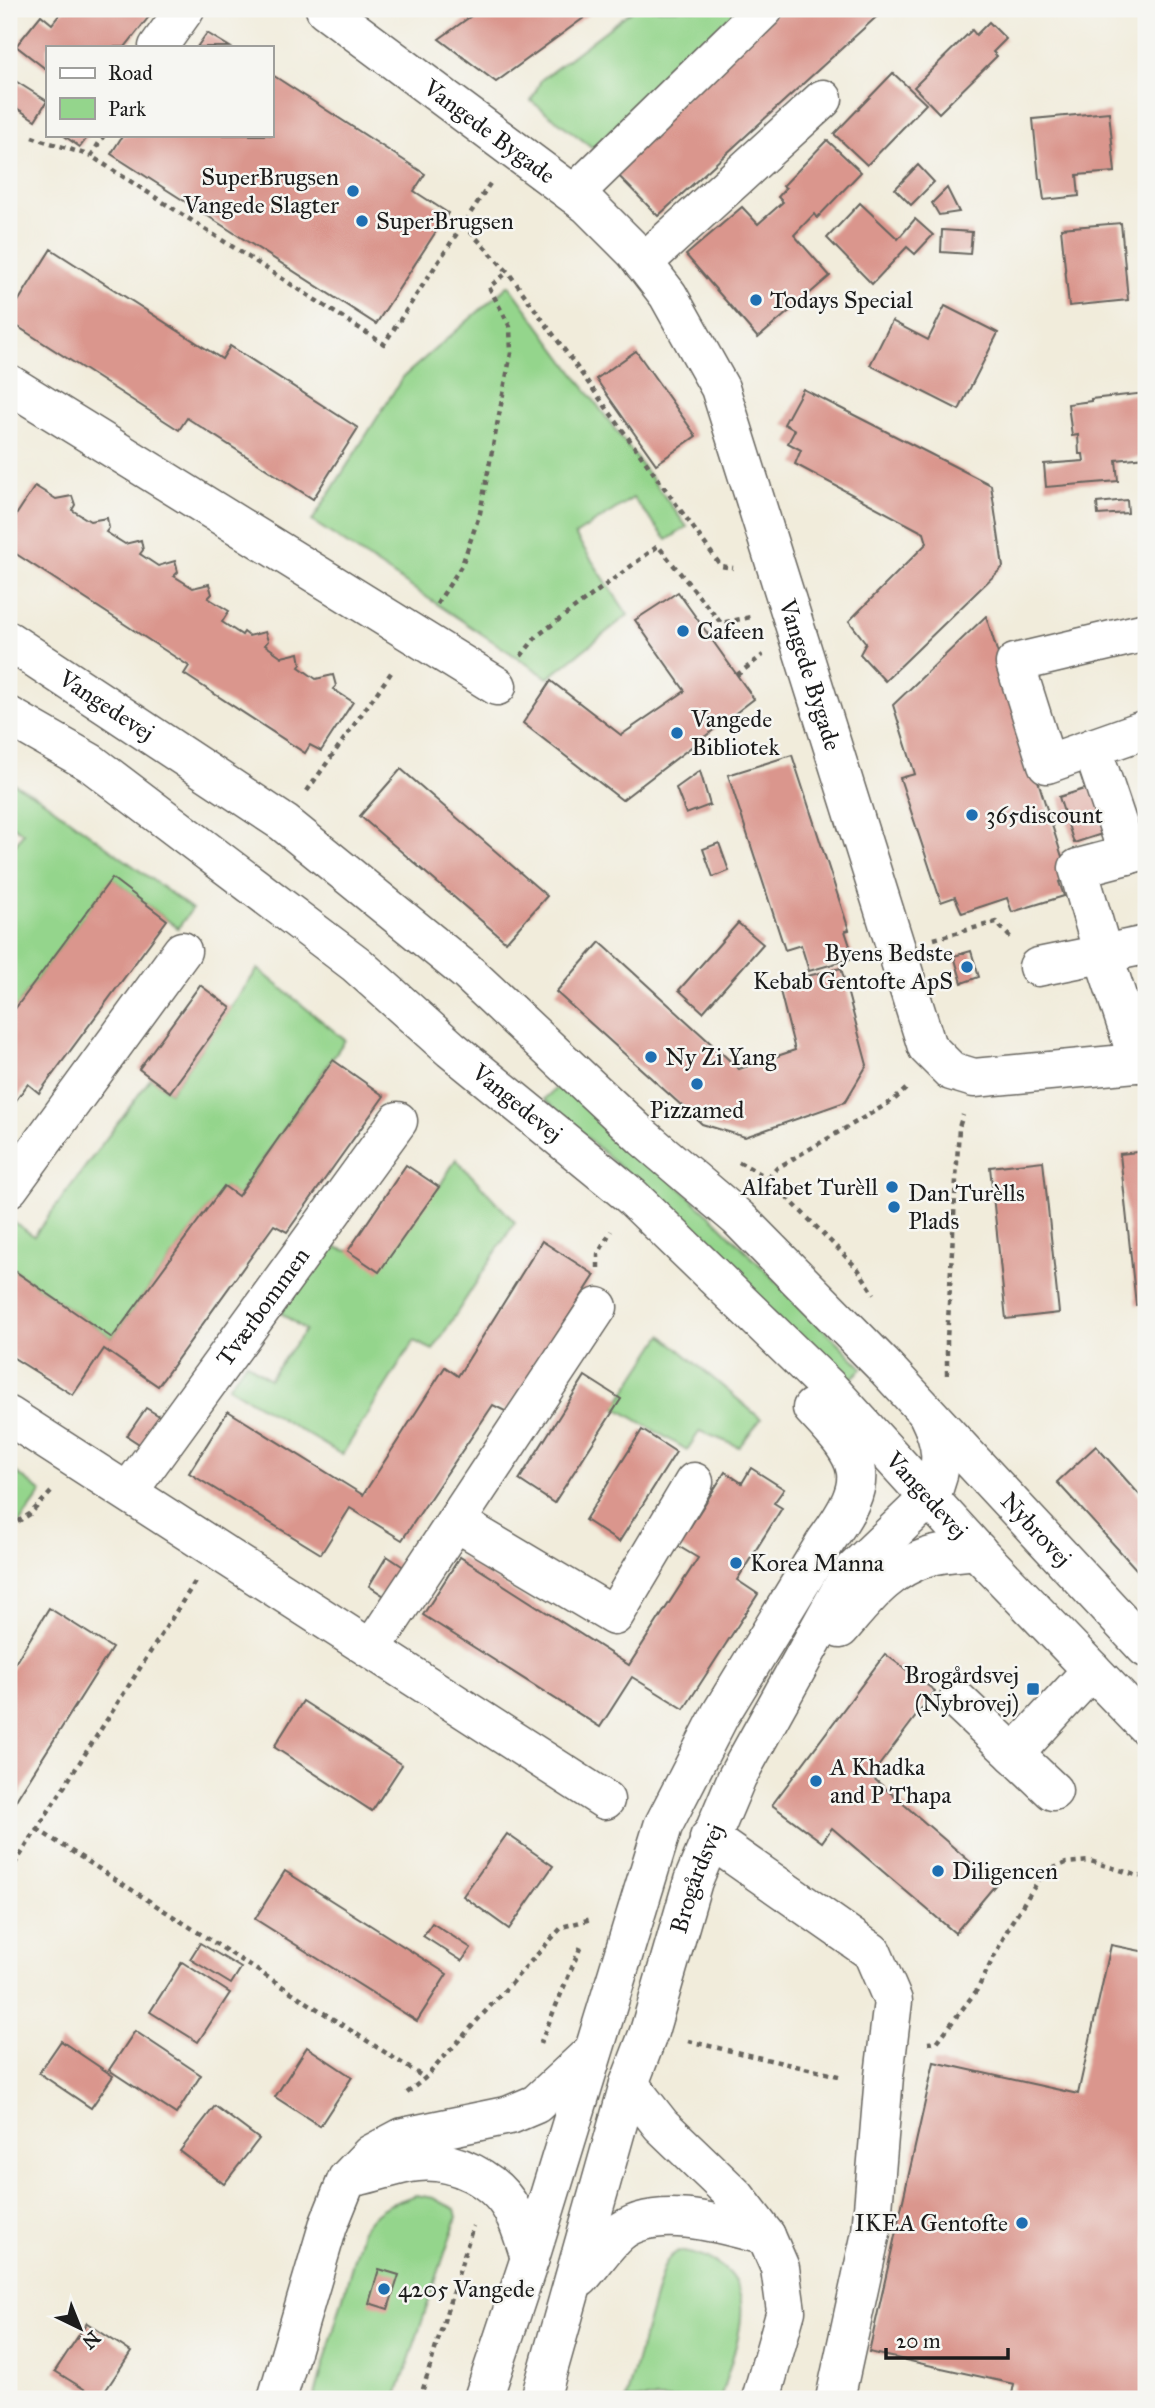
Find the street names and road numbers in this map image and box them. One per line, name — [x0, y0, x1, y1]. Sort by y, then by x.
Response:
street label: Vangede Bygade — [417, 72, 561, 190]
street label: Vangede Bygade — [772, 595, 848, 754]
street label: Vangedevej — [52, 663, 160, 748]
street label: Vangedevej — [465, 1057, 569, 1149]
street label: Tværbommen — [210, 1242, 316, 1372]
street label: Vangedevej — [879, 1445, 974, 1545]
street label: Nybrovej — [994, 1486, 1078, 1573]
street label: Brogårdsvej — [664, 1819, 731, 1937]

